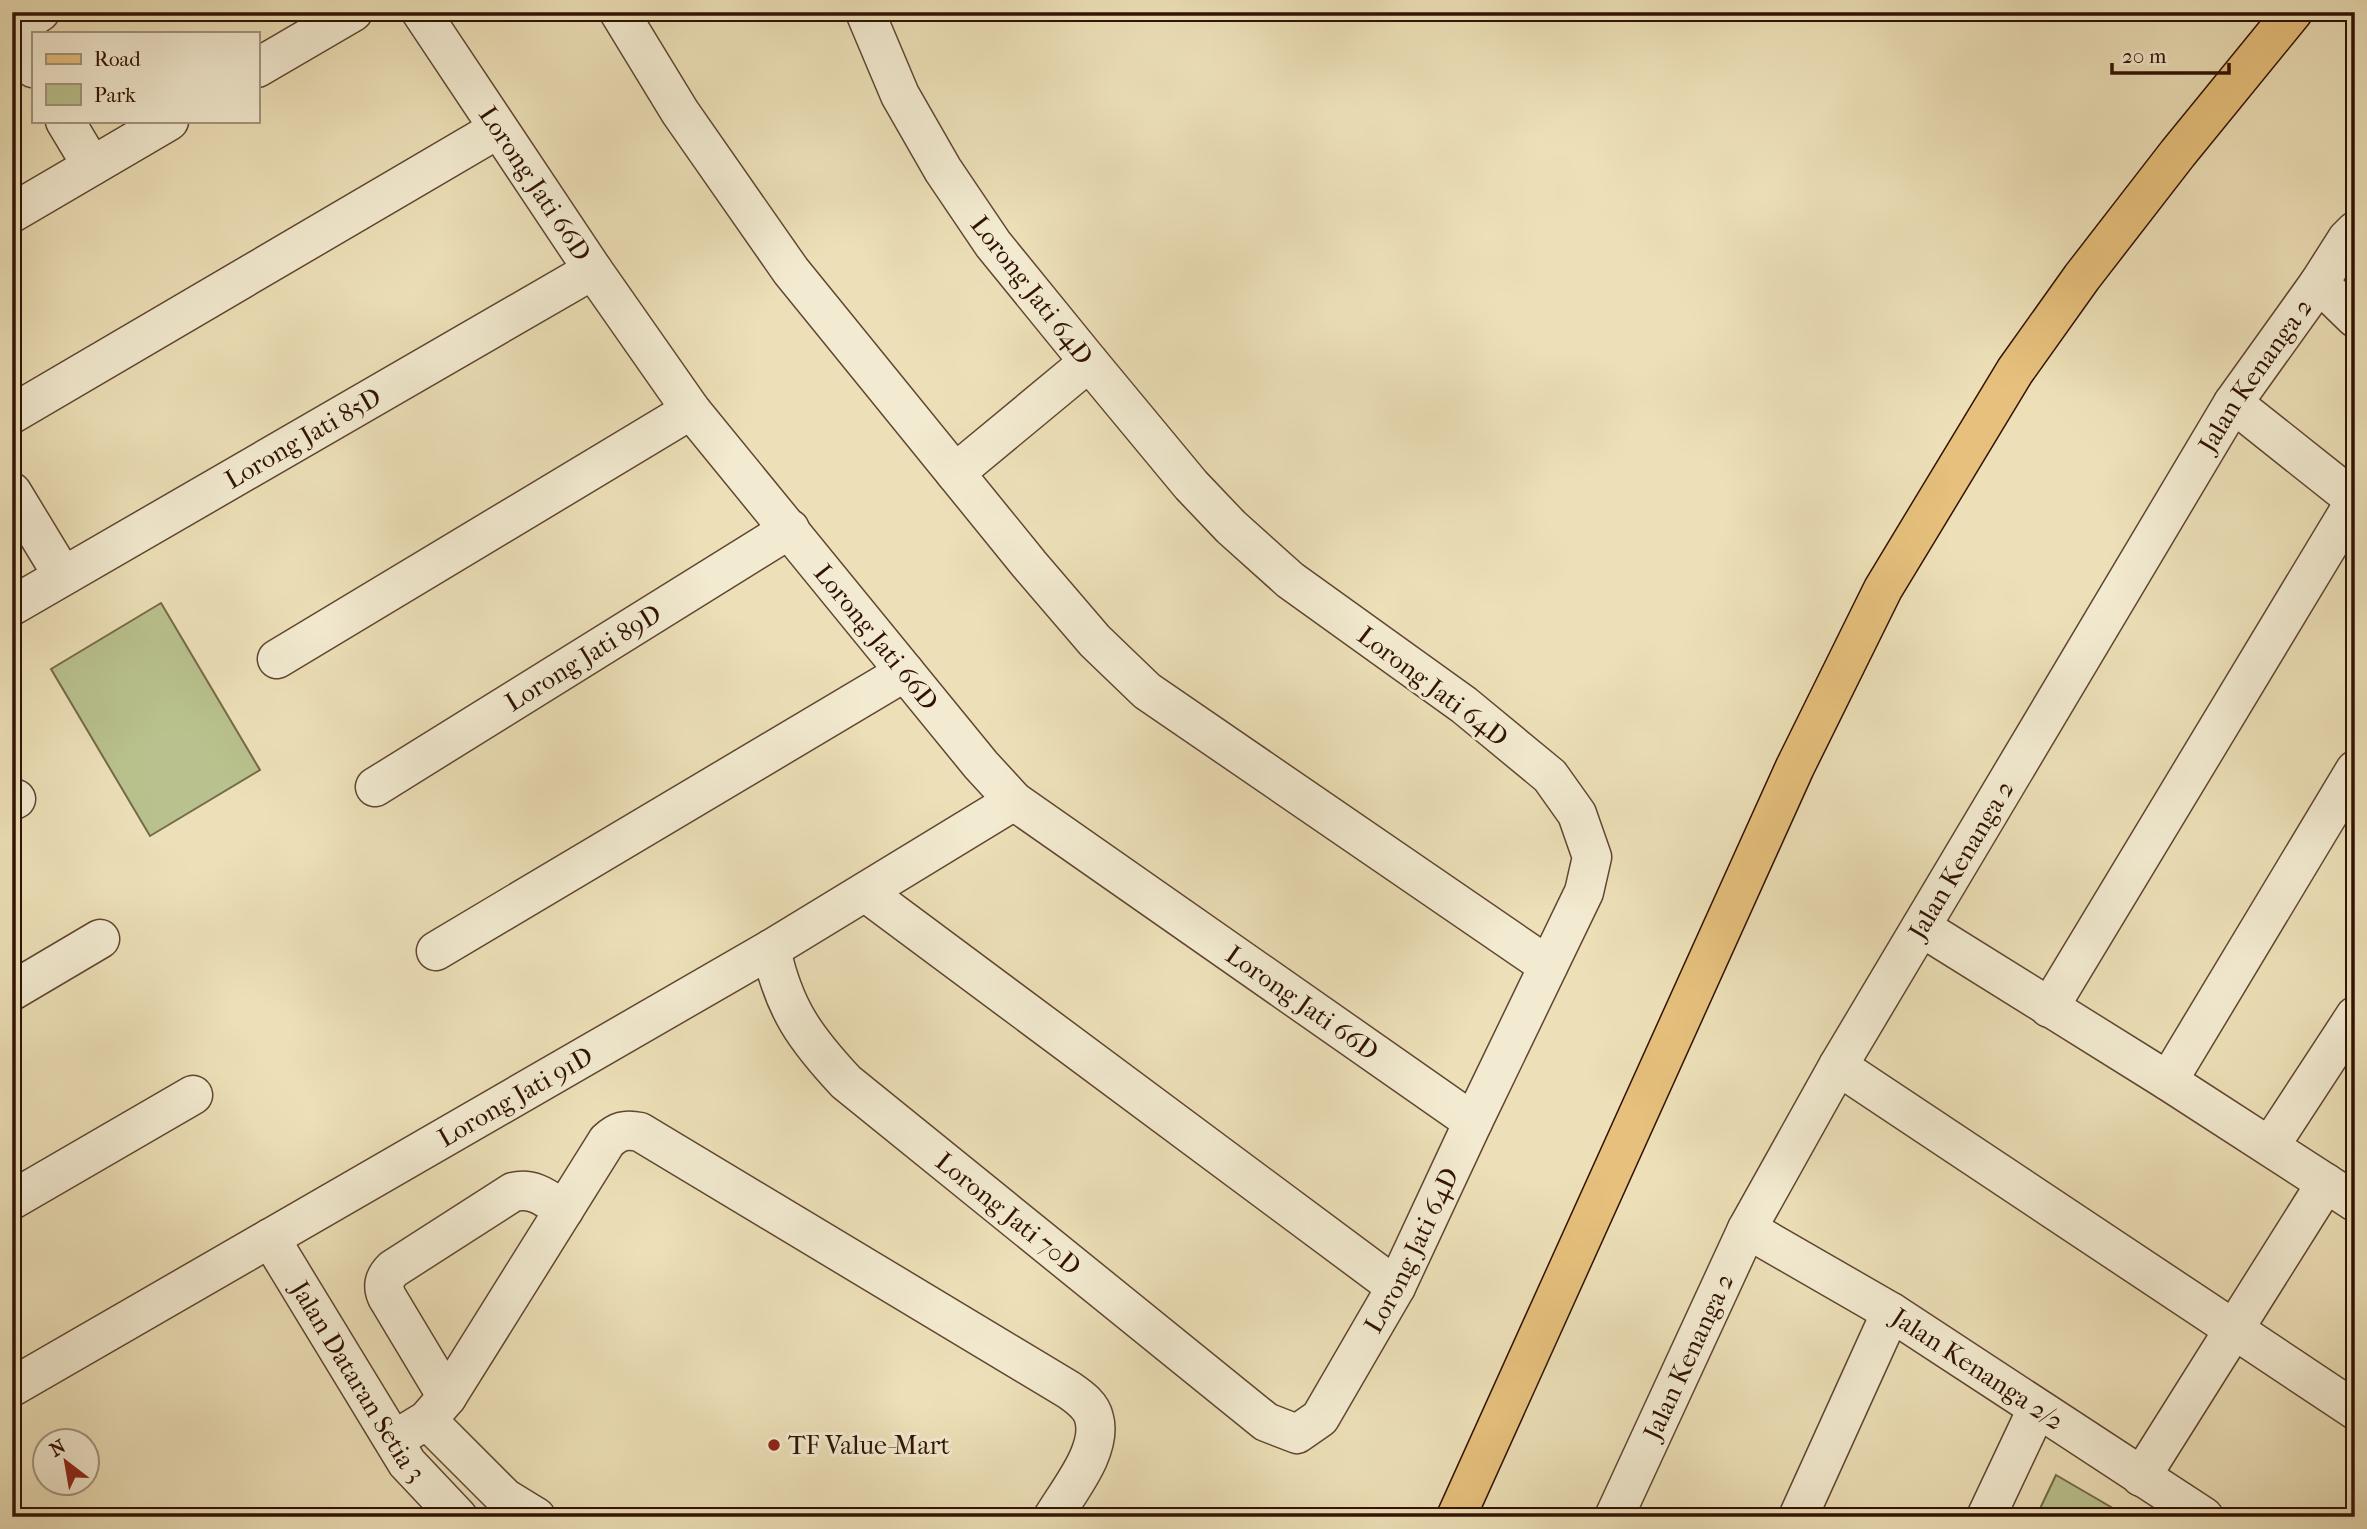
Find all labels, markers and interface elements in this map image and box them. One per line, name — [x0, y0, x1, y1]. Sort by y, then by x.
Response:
legend — [32, 32, 259, 122]
scale bar — [2112, 32, 2229, 76]
text: 20 m — [2122, 44, 2167, 68]
text: Road — [94, 47, 141, 71]
text: Park — [94, 83, 136, 107]
street label: Lorong Jati 66D — [472, 101, 597, 267]
street label: Lorong Jati 64D — [964, 210, 1099, 371]
street label: Jalan Kenanga 2 — [2191, 293, 2319, 460]
street label: Lorong Jati 85D — [219, 381, 387, 496]
street label: Lorong Jati 66D — [807, 558, 945, 716]
street label: Lorong Jati 89D — [500, 598, 667, 718]
street label: Lorong Jati 64D — [1351, 620, 1514, 753]
street label: Jalan Kenanga 2 — [1901, 775, 2021, 947]
street label: Lorong Jati 66D — [1220, 939, 1384, 1067]
street label: Lorong Jati 91D — [432, 1040, 599, 1154]
street label: Lorong Jati 70D — [929, 1146, 1087, 1282]
street label: Lorong Jati 64D — [1358, 1163, 1465, 1339]
street label: Jalan Kenanga 2 — [1636, 1268, 1740, 1446]
street label: Jalan Dataran Setia 3 — [283, 1274, 431, 1488]
street label: Jalan Kenanga 2/2 — [1884, 1301, 2069, 1437]
north arrow — [32, 1428, 102, 1498]
place label: TF Value-Mart — [788, 1430, 951, 1461]
text: N — [46, 1435, 70, 1461]
marker: TF Value-Mart — [766, 1437, 782, 1453]

